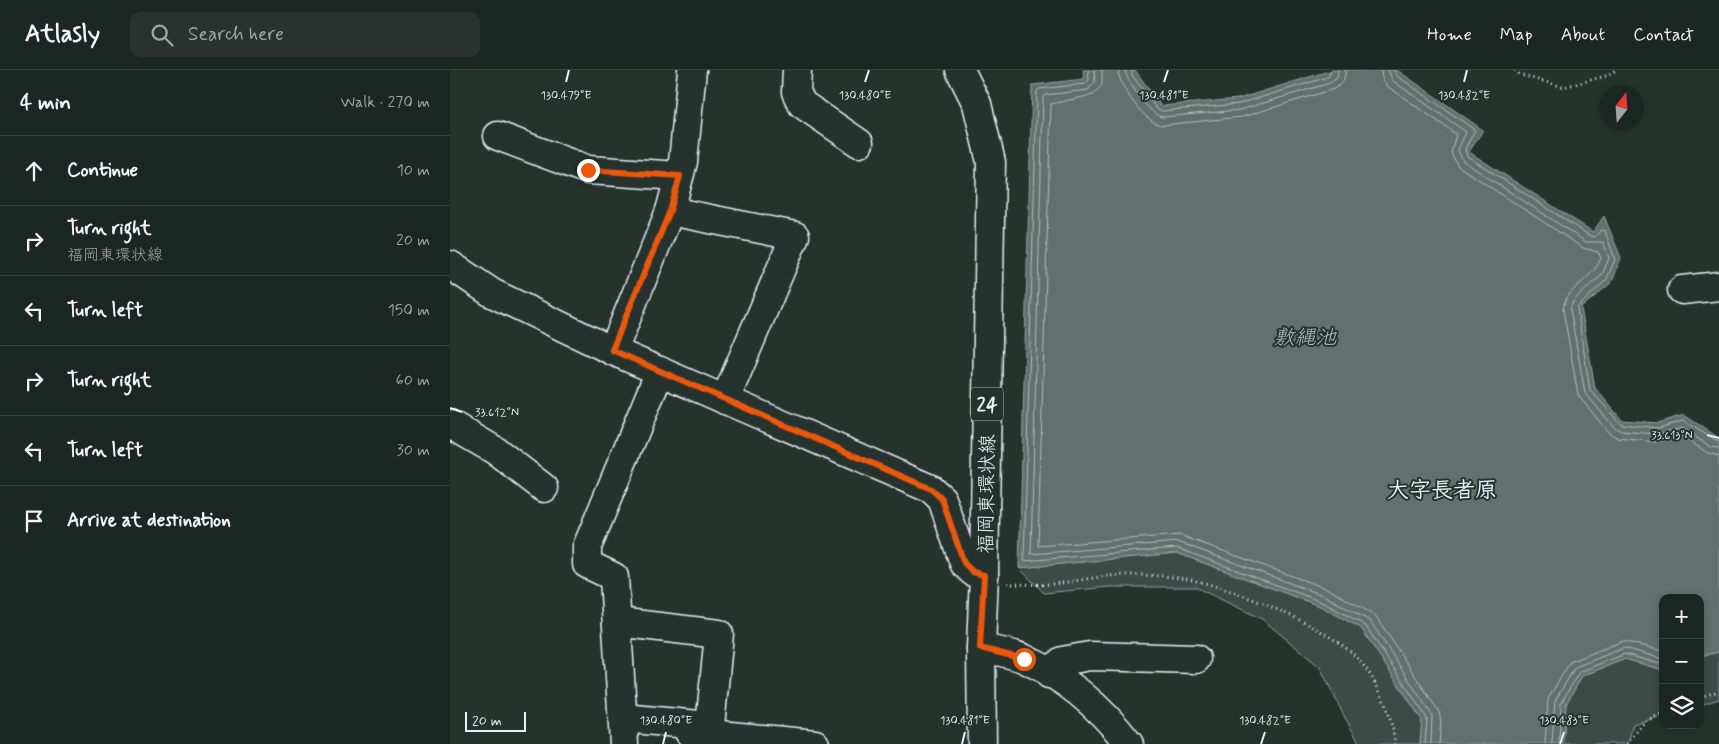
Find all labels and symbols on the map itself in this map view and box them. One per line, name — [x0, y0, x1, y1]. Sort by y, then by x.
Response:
north arrow — [1599, 85, 1644, 130]
text: 130.479°E — [541, 88, 591, 104]
text: 130.480°E — [839, 88, 891, 104]
text: 130.481°E — [1139, 88, 1189, 104]
text: 130.482°E — [1438, 88, 1490, 104]
route end — [577, 159, 600, 182]
water label: 敷縄池 — [1274, 324, 1337, 352]
road number: 24 — [971, 388, 1003, 420]
text: 33.612°N — [475, 405, 519, 421]
text: 33.613°N — [1651, 428, 1693, 444]
street label: 福岡東環状線 — [973, 434, 1002, 554]
district label: 大字長者原 — [1387, 477, 1497, 505]
route start — [1013, 648, 1036, 671]
scale bar — [465, 709, 526, 732]
text: 130.480°E — [640, 713, 692, 729]
text: 130.481°E — [940, 713, 990, 729]
text: 130.482°E — [1239, 713, 1291, 729]
text: 130.483°E — [1539, 713, 1589, 729]

